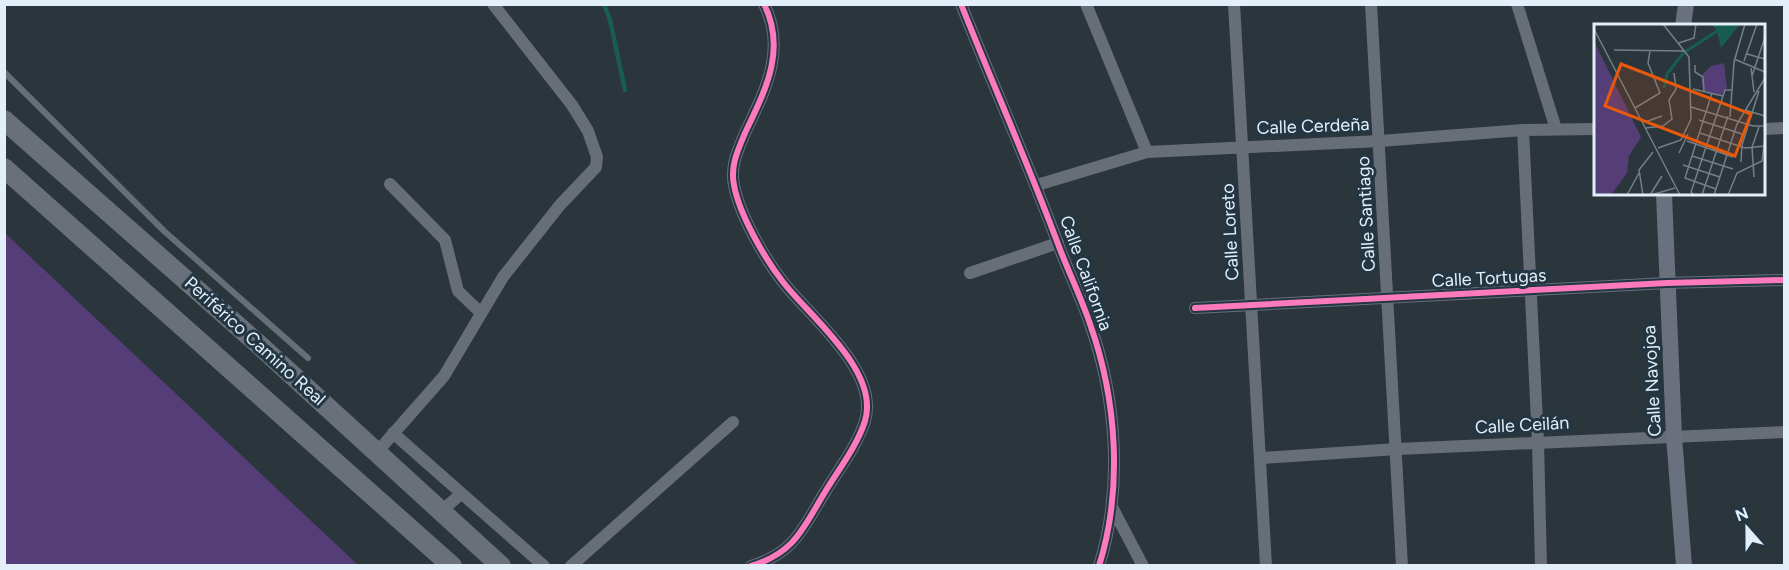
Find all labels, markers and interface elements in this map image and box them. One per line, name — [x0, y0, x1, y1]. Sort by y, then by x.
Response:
inset map — [1594, 24, 1765, 195]
street label: Calle Cerdeña — [1256, 113, 1370, 139]
street label: Calle Santiago — [1352, 156, 1380, 272]
street label: Calle Loreto — [1216, 183, 1244, 281]
street label: Calle California — [1055, 212, 1117, 334]
street label: Calle Tortugas — [1431, 264, 1547, 292]
street label: Periférico Camino Real — [180, 272, 330, 410]
street label: Calle Navojoa — [1638, 325, 1666, 437]
street label: Calle Ceilán — [1474, 412, 1570, 438]
north arrow — [1717, 498, 1777, 558]
text: N — [1733, 503, 1751, 526]

